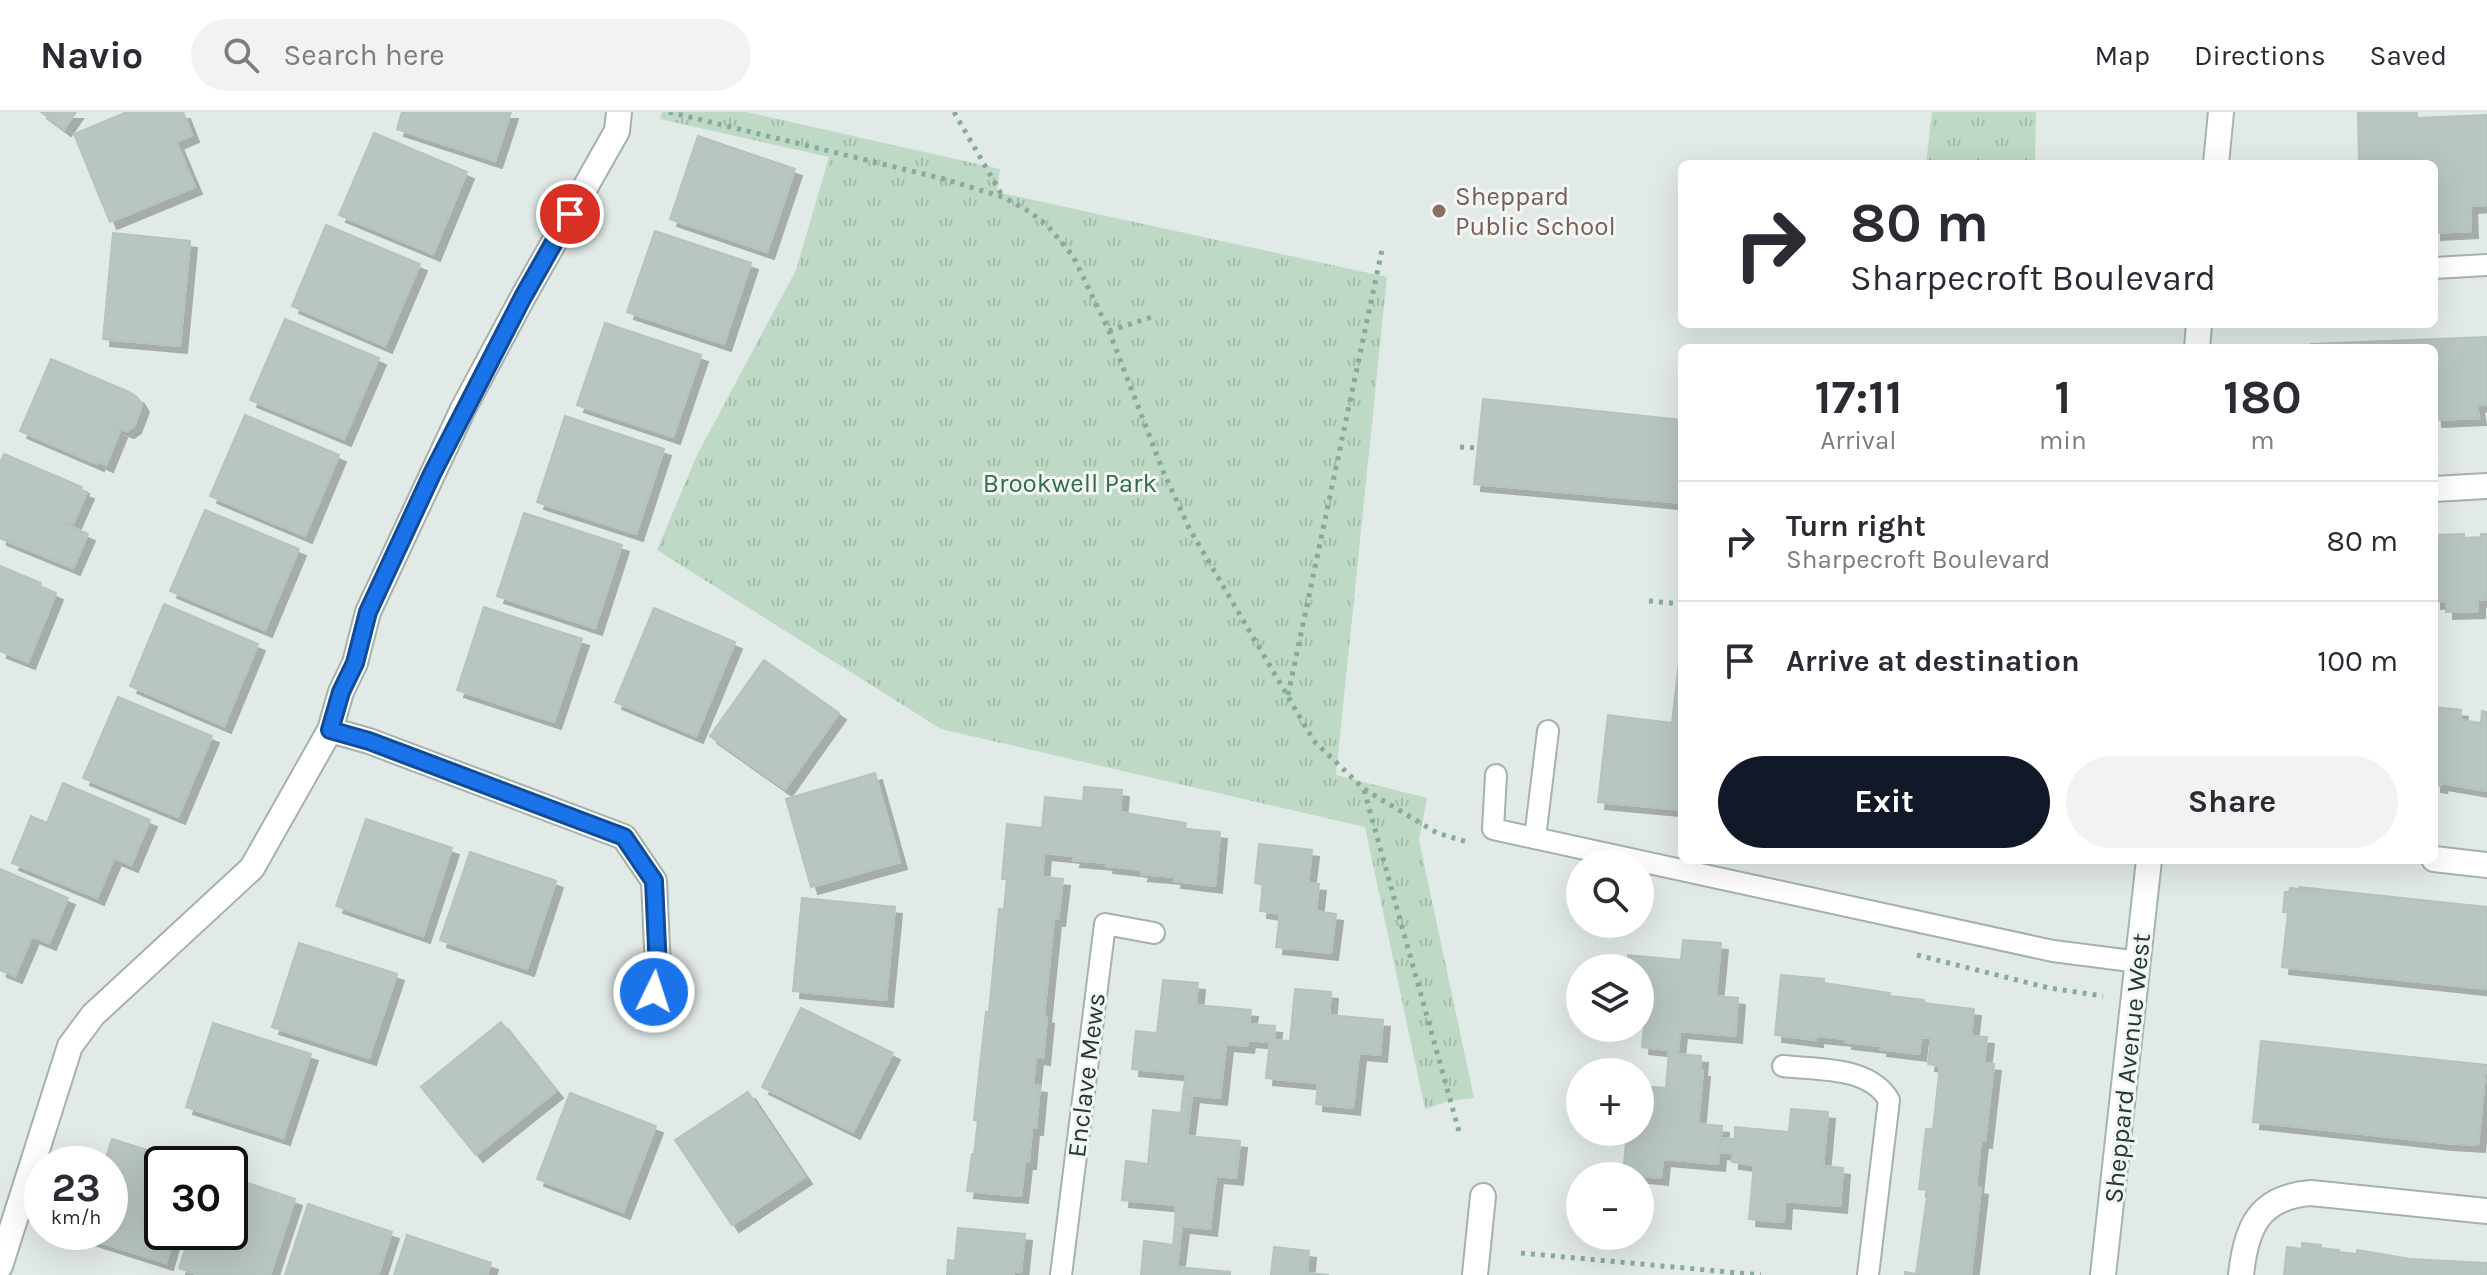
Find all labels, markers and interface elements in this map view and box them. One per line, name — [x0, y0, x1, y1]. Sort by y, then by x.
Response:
search box — [191, 19, 751, 91]
text: Navio — [40, 33, 143, 78]
icon: search — [219, 33, 263, 77]
text: Search here — [283, 37, 445, 73]
text: Map — [2095, 39, 2150, 72]
text: Directions — [2194, 39, 2326, 72]
text: Saved — [2370, 39, 2447, 72]
pin — [536, 180, 604, 248]
place label: Sheppard Public School — [1455, 181, 1616, 242]
text: 80 m — [1850, 190, 1989, 255]
icon: arrive — [548, 192, 592, 236]
icon: right — [1718, 192, 1822, 296]
marker: Sheppard Public School — [1430, 202, 1448, 220]
text: Sharpecroft Boulevard — [1850, 257, 2216, 299]
text: 17:11 — [1814, 369, 1903, 425]
text: 1 — [2054, 369, 2071, 425]
text: 180 — [2223, 369, 2302, 425]
text: Arrival — [1820, 425, 1897, 456]
text: min — [2039, 425, 2087, 456]
text: m — [2250, 425, 2275, 456]
park label: Brookwell Park — [983, 468, 1157, 499]
text: Turn right — [1786, 508, 1926, 544]
icon: right — [1718, 519, 1762, 563]
text: 80 m — [2327, 523, 2398, 559]
text: Sharpecroft Boulevard — [1786, 544, 2050, 575]
icon: arrive — [1718, 639, 1762, 683]
text: Arrive at destination — [1786, 643, 2080, 679]
text: 100 m — [2317, 643, 2398, 679]
button: Exit — [1718, 756, 2050, 848]
button: Share — [2066, 756, 2398, 848]
map controls — [1566, 850, 1654, 1250]
button: search — [1566, 850, 1654, 938]
street label: Sheppard Avenue West — [2098, 931, 2157, 1205]
position arrow — [612, 950, 696, 1034]
button: layers — [1566, 954, 1654, 1042]
street label: Enclave Mews — [1061, 991, 1112, 1159]
button: + — [1566, 1058, 1654, 1146]
speed limit sign: 30 — [144, 1146, 248, 1250]
button: − — [1566, 1162, 1654, 1250]
text: 23 — [51, 1164, 101, 1211]
text: km/h — [51, 1206, 101, 1229]

